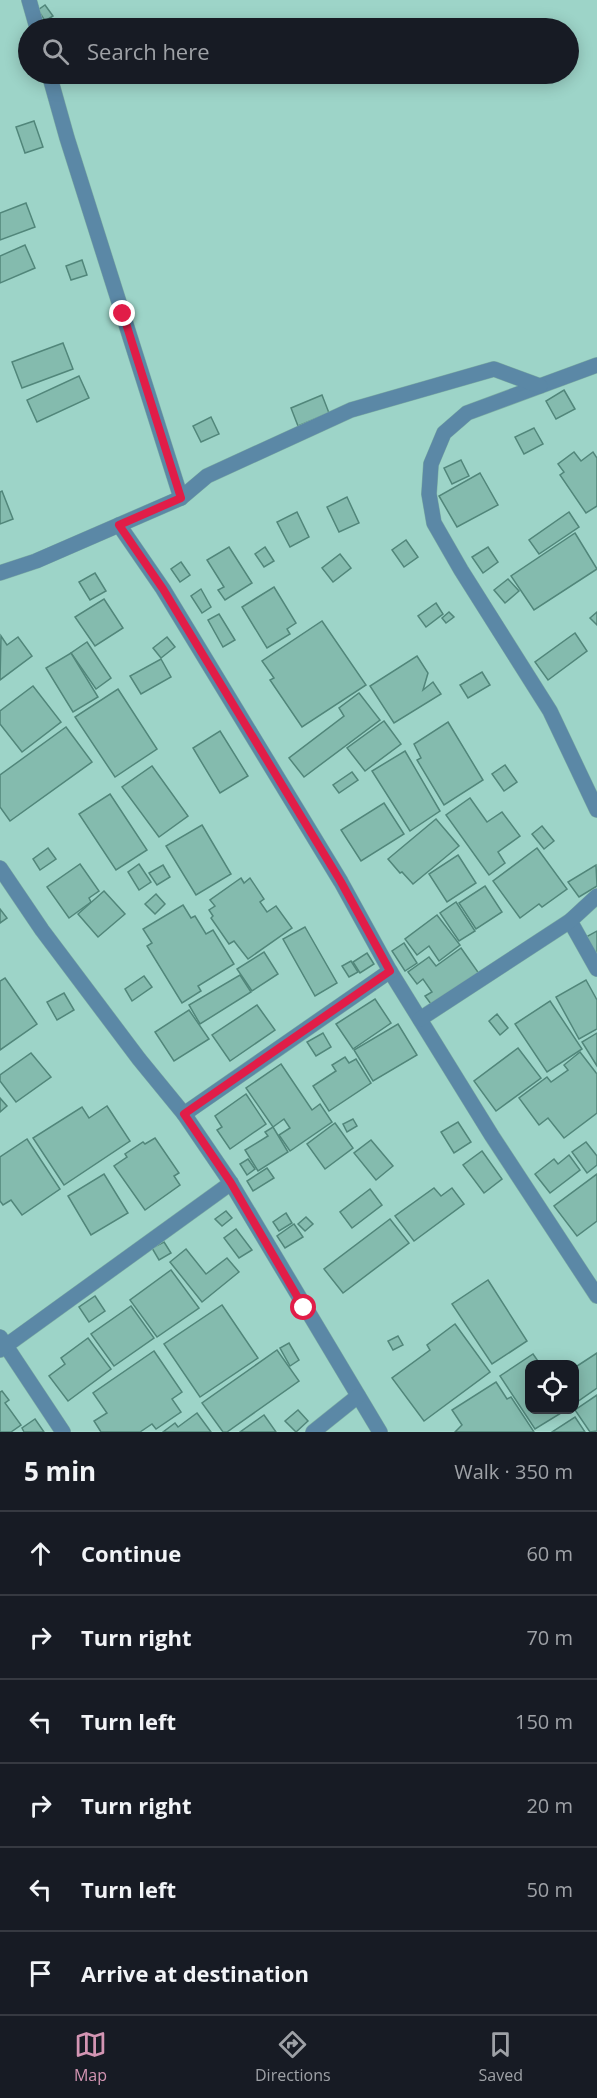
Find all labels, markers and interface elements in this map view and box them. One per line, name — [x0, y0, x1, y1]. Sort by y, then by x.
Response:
search box — [18, 18, 579, 84]
icon: search — [39, 35, 72, 68]
text: Search here — [87, 36, 210, 66]
route end — [109, 300, 135, 326]
route start — [290, 1294, 316, 1320]
map controls — [525, 1360, 579, 1414]
button: locate — [525, 1360, 579, 1414]
text: 5 min — [24, 1453, 96, 1489]
text: Walk · 350 m — [454, 1458, 573, 1485]
icon: ahead — [24, 1537, 57, 1570]
text: Continue — [81, 1538, 181, 1568]
text: 60 m — [526, 1540, 573, 1567]
icon: right — [24, 1621, 57, 1654]
text: Turn right — [81, 1622, 192, 1652]
text: 70 m — [526, 1624, 573, 1651]
icon: left — [24, 1705, 57, 1738]
text: Turn left — [81, 1706, 176, 1736]
text: 150 m — [515, 1708, 573, 1735]
icon: right — [24, 1789, 57, 1822]
text: Turn right — [81, 1790, 192, 1820]
text: 20 m — [526, 1792, 573, 1819]
icon: left — [24, 1873, 57, 1906]
text: Turn left — [81, 1874, 176, 1904]
text: 50 m — [526, 1876, 573, 1903]
icon: arrive — [24, 1957, 57, 1990]
text: Arrive at destination — [81, 1958, 309, 1988]
tab: Map — [74, 2028, 107, 2086]
tab: Directions — [255, 2028, 331, 2086]
tab: Saved — [479, 2028, 523, 2086]

